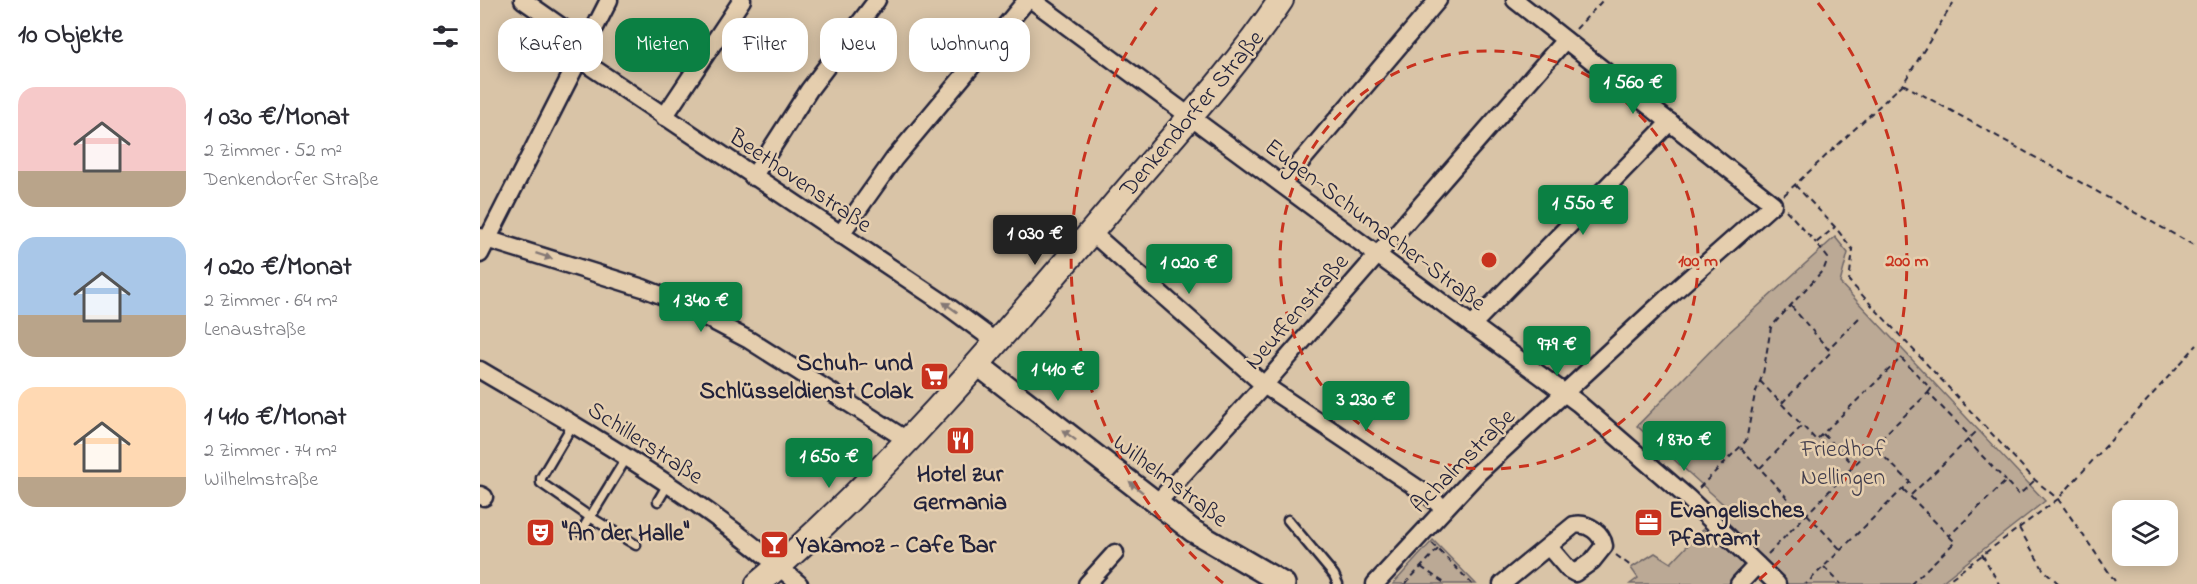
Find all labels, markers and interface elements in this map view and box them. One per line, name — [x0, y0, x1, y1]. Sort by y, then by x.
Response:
text: 10 Objekte — [18, 17, 123, 55]
chip: Kaufen — [498, 18, 603, 72]
chip: Mieten — [615, 18, 710, 72]
chip: Filter — [722, 18, 808, 72]
chip: Neu — [820, 18, 897, 72]
chip: Wohnung — [909, 18, 1030, 72]
icon: filters — [429, 20, 462, 53]
street label: Denkendorfer Straße — [1112, 23, 1274, 207]
pin: 1 560 € — [1578, 64, 1688, 115]
text: 1 560 € — [1603, 69, 1663, 98]
text: 1 030 €/Monat — [204, 99, 350, 137]
icon: home — [66, 111, 138, 183]
street label: Beethovenstraße — [720, 121, 878, 243]
street label: Eugen-Schumacher-Straße — [1256, 131, 1493, 321]
text: 2 Zimmer · 52 m² — [204, 137, 342, 166]
text: Denkendorfer Straße — [204, 166, 378, 195]
pin: 1 550 € — [1528, 185, 1638, 236]
text: 1 550 € — [1552, 190, 1614, 219]
pin: 1 030 € — [980, 215, 1090, 266]
text: 1 030 € — [1007, 220, 1063, 249]
pin: 1 020 € — [1134, 244, 1244, 295]
street label: Neuffenstraße — [1237, 246, 1359, 379]
text: 1 020 €/Monat — [204, 249, 352, 287]
text: 1 020 € — [1160, 249, 1218, 278]
text: 100 m — [1678, 249, 1718, 275]
text: 200 m — [1885, 249, 1929, 275]
centre of rings — [1479, 250, 1499, 270]
one-way arrow — [535, 252, 553, 261]
icon: home — [66, 261, 138, 333]
pin: 1 340 € — [646, 282, 756, 333]
text: 2 Zimmer · 64 m² — [204, 287, 338, 316]
text: 1 340 € — [673, 287, 729, 316]
one-way arrow — [942, 301, 958, 313]
text: Lenaustraße — [204, 316, 306, 345]
pin: 979 € — [1515, 326, 1599, 377]
text: 979 € — [1537, 331, 1577, 360]
place label: Schuh- und Schlüsseldienst Colak — [700, 347, 914, 410]
pin: 1 410 € — [1003, 351, 1113, 402]
text: 1 410 € — [1031, 356, 1085, 385]
supermarket icon: Schuh- und Schlüsseldienst Colak — [918, 360, 950, 392]
pin: 3 230 € — [1311, 381, 1421, 432]
text: 3 230 € — [1336, 386, 1396, 415]
street label: Schillerstraße — [580, 393, 710, 495]
text: 1 410 €/Monat — [204, 399, 347, 437]
street label: Achalmstraße — [1403, 401, 1525, 522]
icon: home — [66, 411, 138, 483]
pin: 1 870 € — [1629, 421, 1739, 472]
restaurant icon: Hotel zur Germania — [944, 424, 976, 456]
text: 1 870 € — [1657, 426, 1711, 455]
street label: Wilhelmstraße — [1104, 427, 1235, 537]
one-way arrow — [1061, 429, 1077, 441]
park label: Friedhof Nellingen — [1800, 433, 1886, 496]
text: 2 Zimmer · 74 m² — [204, 437, 337, 466]
pin: 1 650 € — [774, 438, 884, 489]
text: 1 650 € — [799, 443, 859, 472]
place label: Hotel zur Germania — [913, 458, 1007, 521]
text: Wilhelmstraße — [204, 466, 318, 495]
one-way arrow — [1128, 481, 1144, 494]
place label: Evangelisches Pfarramt — [1669, 494, 1805, 557]
map controls — [2112, 500, 2178, 566]
button: layers — [2112, 500, 2178, 566]
office icon: Evangelisches Pfarramt — [1632, 507, 1664, 539]
theatre icon: "An der Halle" — [525, 516, 557, 548]
place label: "An der Halle" — [561, 517, 690, 552]
bar icon: Yakamoz - Cafe Bar — [759, 528, 791, 560]
place label: Yakamoz - Cafe Bar — [795, 529, 997, 564]

